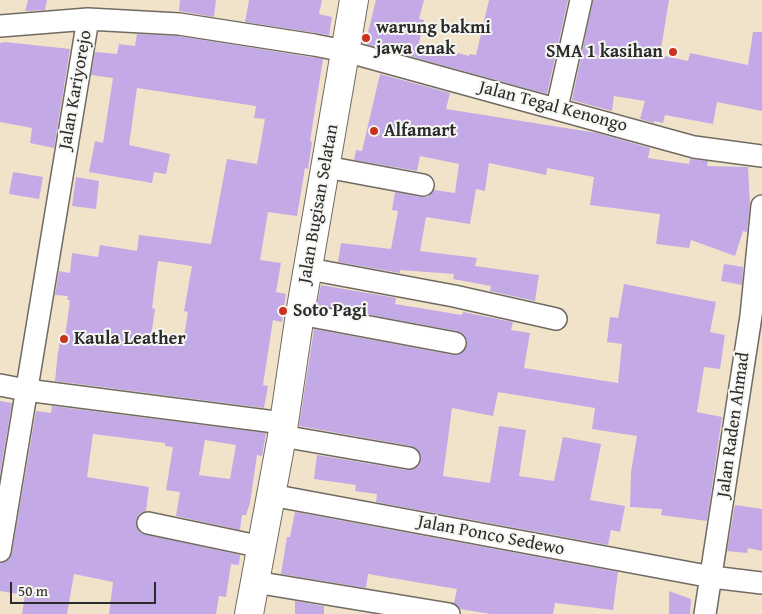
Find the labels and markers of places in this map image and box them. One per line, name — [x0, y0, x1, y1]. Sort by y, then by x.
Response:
place label: warung bakmi jawa enak — [376, 17, 491, 59]
marker: warung bakmi jawa enak — [360, 32, 372, 44]
place label: SMA 1 kasihan — [546, 41, 663, 63]
marker: SMA 1 kasihan — [667, 46, 679, 58]
place label: Alfamart — [384, 120, 456, 142]
marker: Alfamart — [368, 125, 380, 137]
place label: Soto Pagi — [293, 300, 367, 322]
marker: Soto Pagi — [277, 305, 289, 317]
place label: Kaula Leather — [74, 328, 186, 350]
marker: Kaula Leather — [58, 333, 70, 345]

